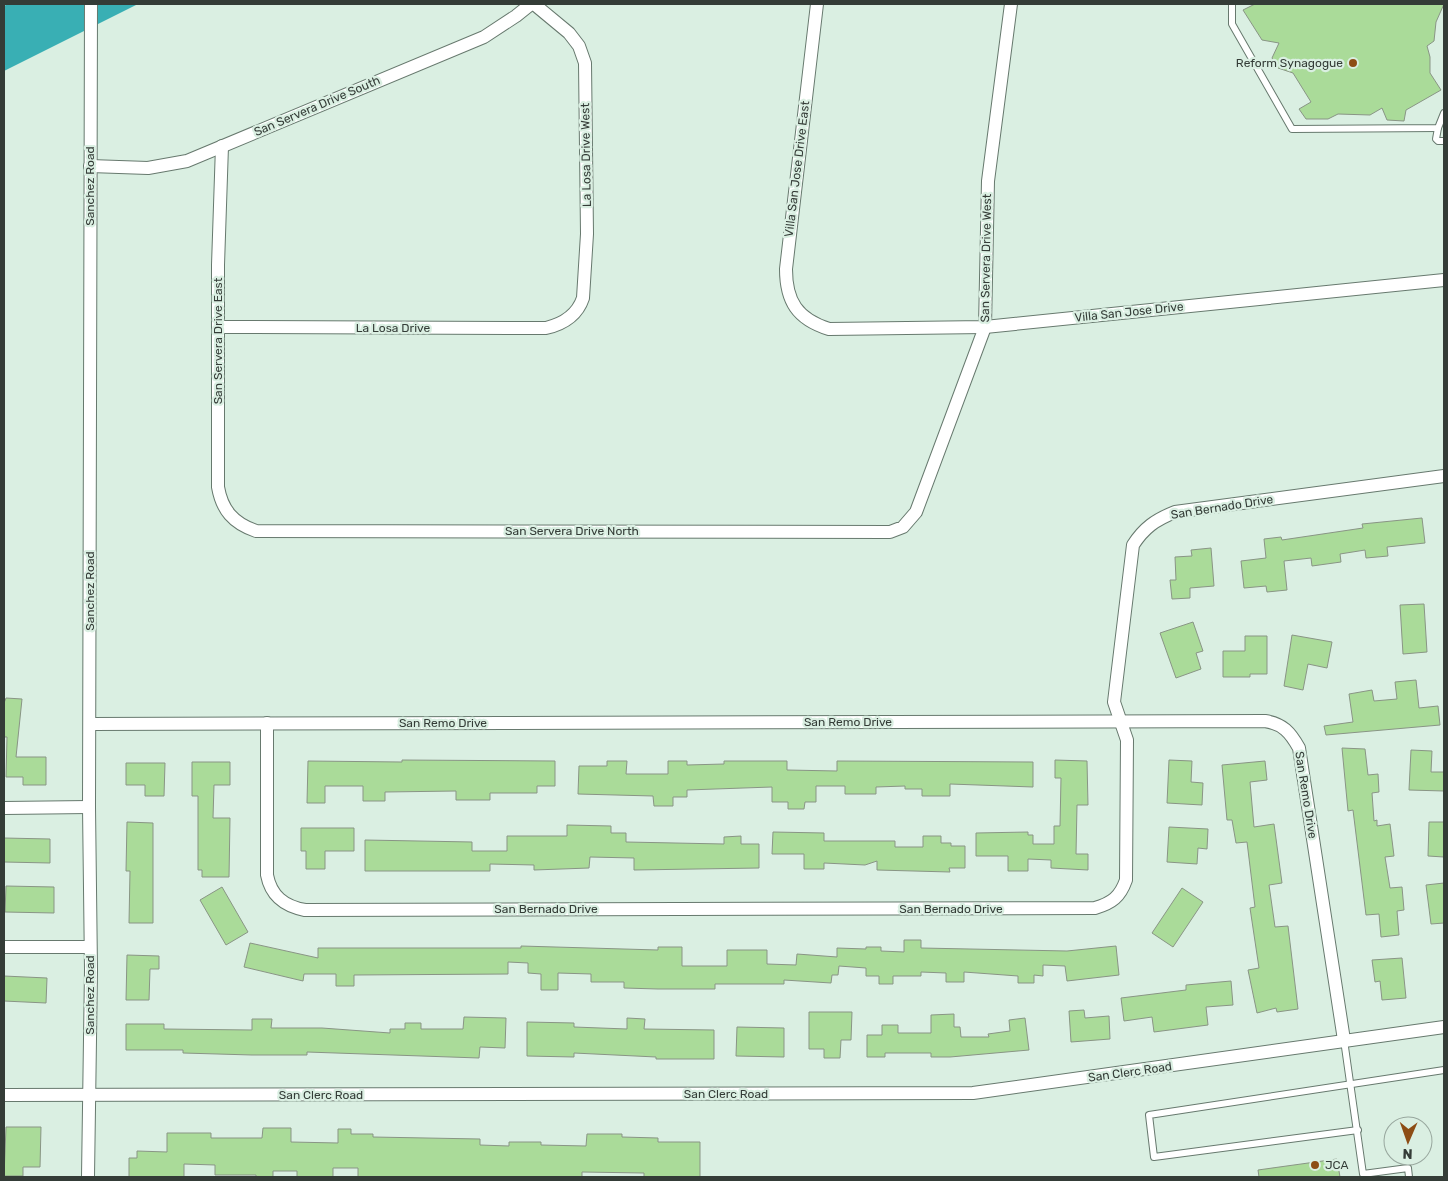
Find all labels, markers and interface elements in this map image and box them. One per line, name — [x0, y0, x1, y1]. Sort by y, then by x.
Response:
place label: Reform Synagogue — [1236, 56, 1343, 70]
marker: Reform Synagogue — [1347, 57, 1359, 69]
street label: San Servera Drive South — [252, 73, 382, 139]
street label: Villa San Jose Drive East — [782, 100, 812, 238]
street label: La Losa Drive West — [578, 103, 594, 207]
street label: Sanchez Road — [83, 146, 97, 226]
street label: San Servera Drive West — [978, 193, 994, 322]
street label: San Servera Drive East — [211, 277, 225, 404]
street label: Villa San Jose Drive — [1074, 299, 1184, 325]
street label: La Losa Drive — [356, 321, 430, 335]
street label: San Bernado Drive — [1170, 492, 1274, 522]
street label: San Servera Drive North — [505, 524, 639, 538]
street label: Sanchez Road — [83, 551, 97, 631]
street label: San Remo Drive — [804, 715, 892, 729]
street label: San Remo Drive — [399, 716, 487, 730]
street label: San Remo Drive — [1292, 750, 1320, 840]
street label: San Bernado Drive — [494, 902, 598, 916]
street label: San Bernado Drive — [899, 902, 1003, 916]
street label: Sanchez Road — [83, 955, 97, 1035]
street label: San Clerc Road — [1087, 1059, 1173, 1085]
street label: San Clerc Road — [684, 1087, 768, 1101]
street label: San Clerc Road — [279, 1088, 363, 1102]
north arrow — [1383, 1116, 1433, 1166]
text: N — [1402, 1145, 1413, 1162]
place label: JCA — [1325, 1158, 1349, 1172]
marker: JCA — [1309, 1159, 1321, 1171]

